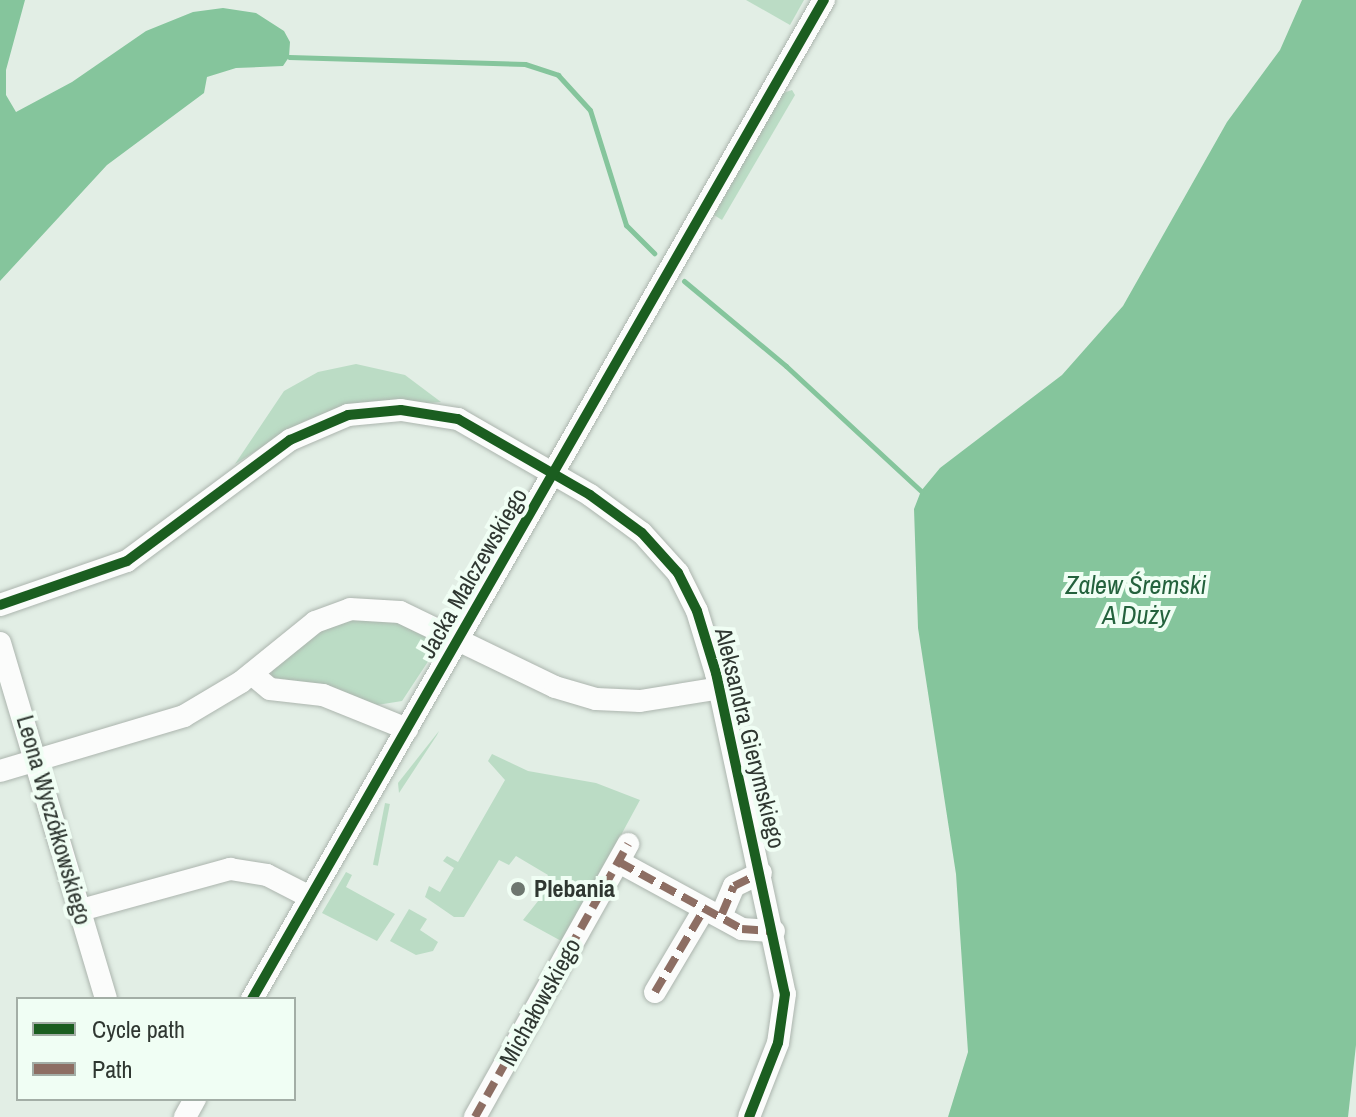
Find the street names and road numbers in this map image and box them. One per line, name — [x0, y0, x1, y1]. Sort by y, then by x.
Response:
street label: Jacka Malczewskiego — [413, 483, 533, 663]
street label: Aleksandra Gierymskiego — [709, 625, 791, 851]
street label: Leona Wyczółkowskiego — [10, 712, 98, 928]
street label: Michałowskiego — [493, 933, 587, 1071]

